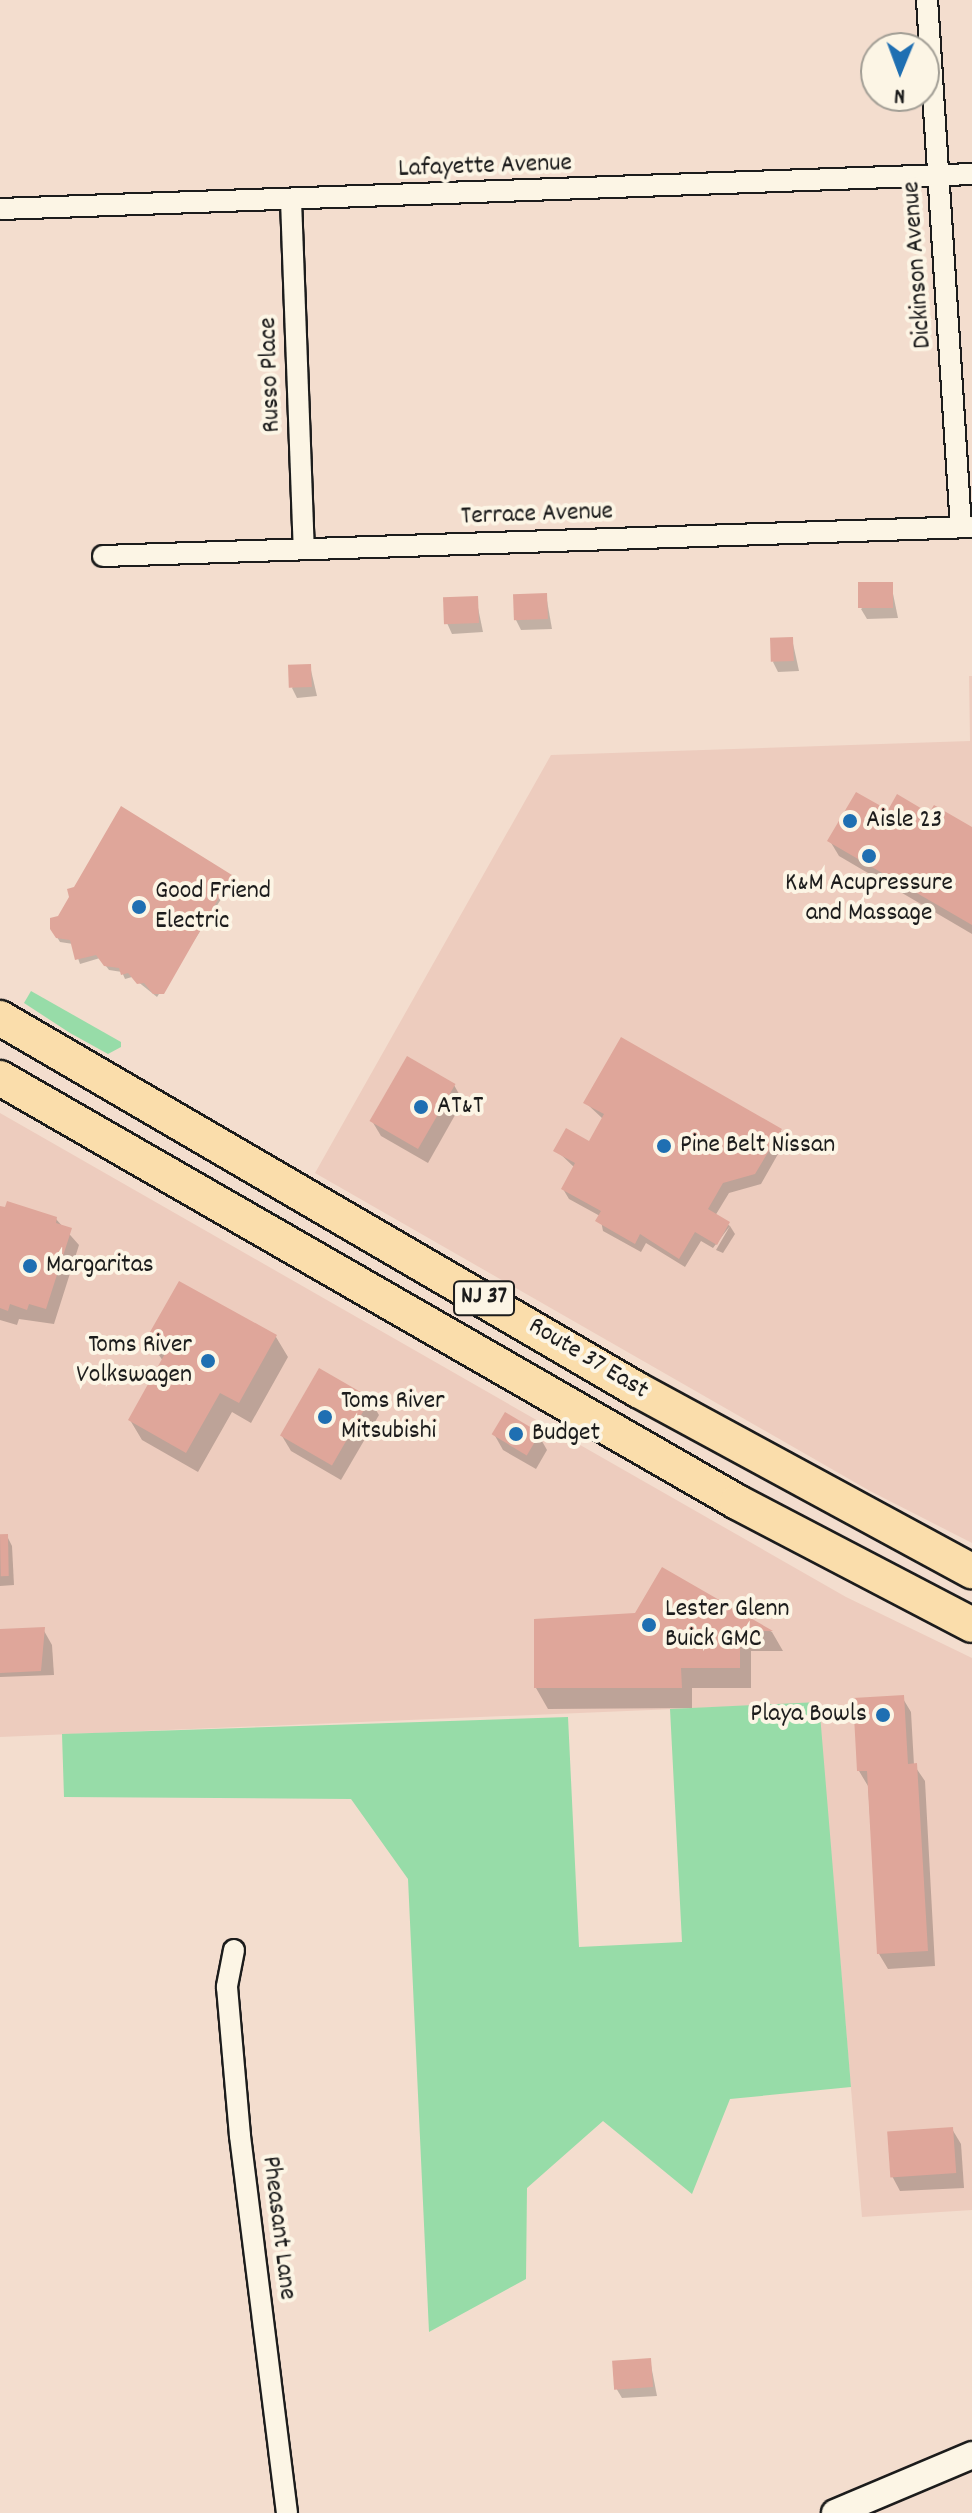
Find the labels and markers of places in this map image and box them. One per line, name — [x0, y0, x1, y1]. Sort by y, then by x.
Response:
place label: Aisle 23 — [866, 805, 942, 837]
marker: Aisle 23 — [841, 812, 859, 830]
marker: K&M Acupressure and Massage — [860, 847, 878, 865]
place label: K&M Acupressure and Massage — [785, 868, 953, 930]
place label: Good Friend Electric — [155, 876, 271, 938]
marker: Good Friend Electric — [130, 898, 148, 916]
place label: AT&T — [437, 1091, 483, 1123]
marker: AT&T — [412, 1098, 430, 1116]
place label: Pine Belt Nissan — [680, 1130, 835, 1162]
marker: Pine Belt Nissan — [655, 1137, 673, 1155]
place label: Margaritas — [46, 1250, 154, 1282]
marker: Margaritas — [21, 1257, 39, 1275]
place label: Toms River Volkswagen — [76, 1330, 192, 1392]
marker: Toms River Volkswagen — [199, 1352, 217, 1370]
place label: Toms River Mitsubishi — [341, 1386, 445, 1448]
marker: Toms River Mitsubishi — [316, 1408, 334, 1426]
place label: Budget — [532, 1418, 600, 1450]
marker: Budget — [507, 1425, 525, 1443]
place label: Lester Glenn Buick GMC — [665, 1594, 789, 1656]
marker: Lester Glenn Buick GMC — [640, 1616, 658, 1634]
place label: Playa Bowls — [750, 1699, 867, 1731]
marker: Playa Bowls — [874, 1706, 892, 1724]

